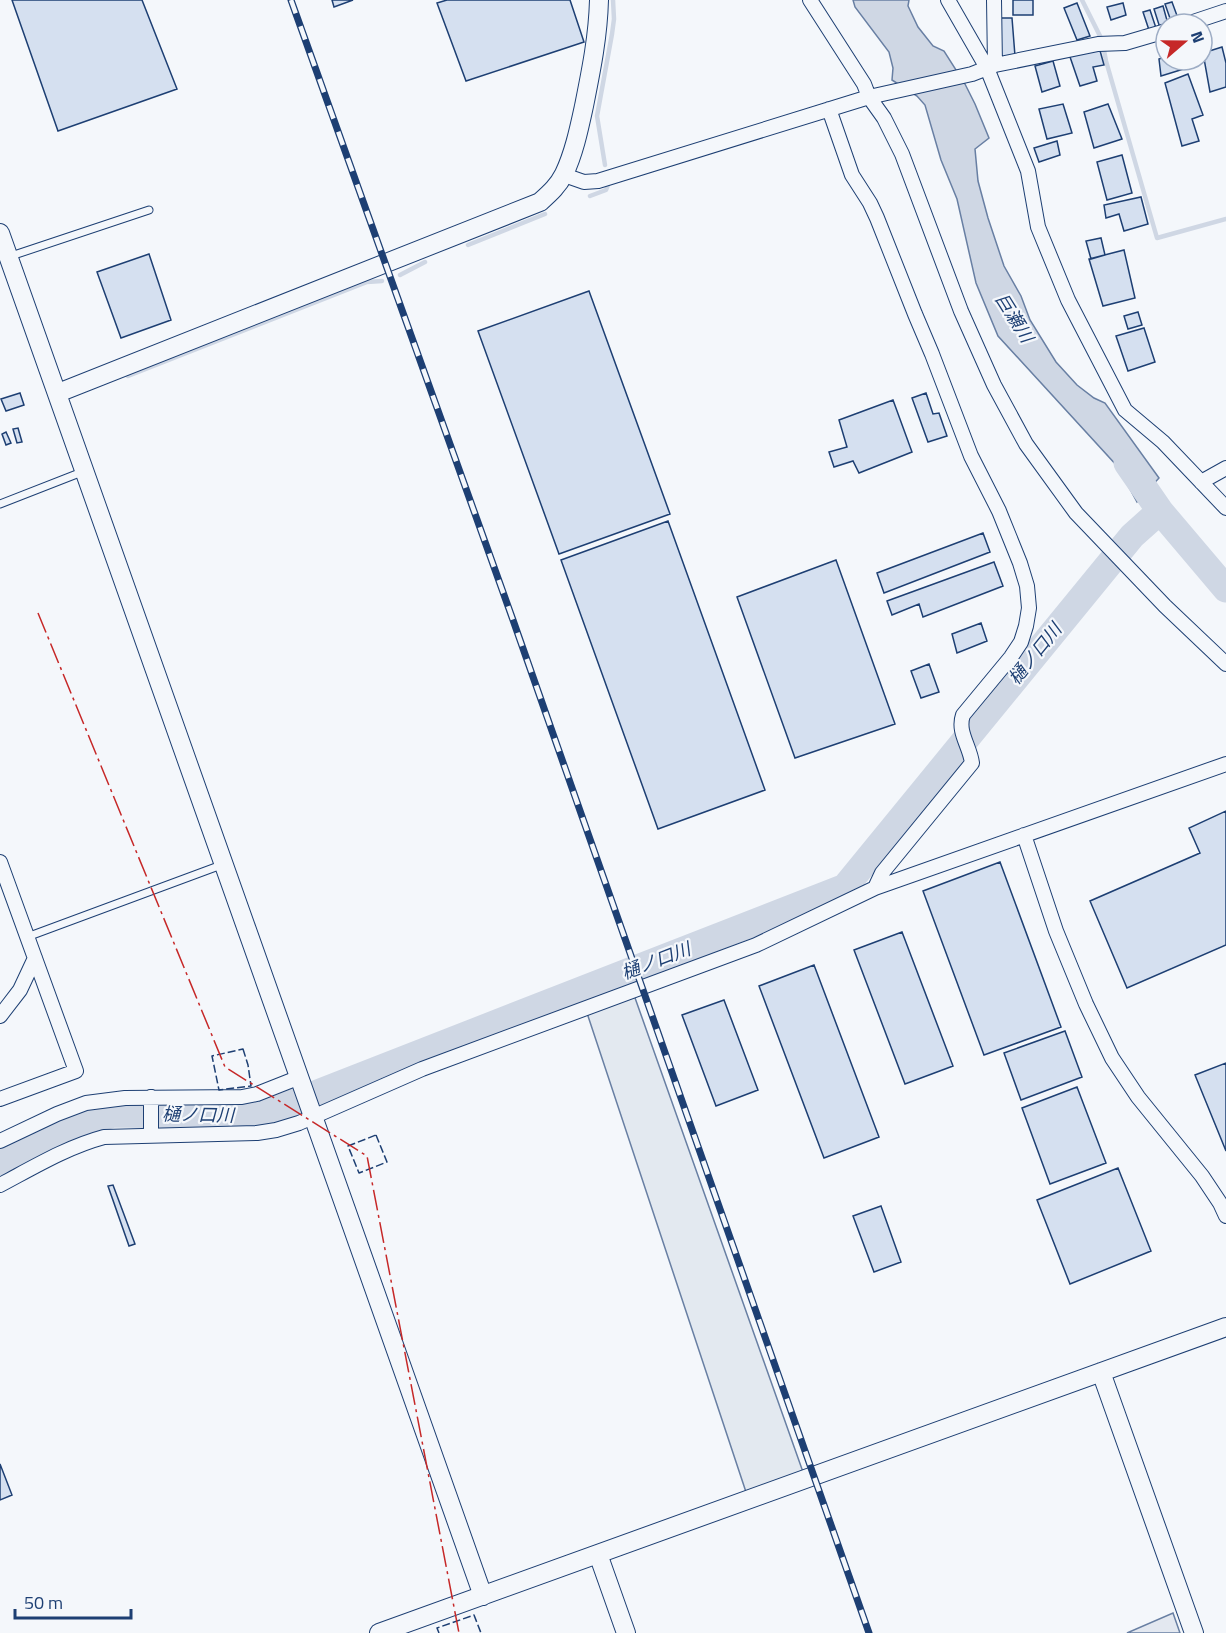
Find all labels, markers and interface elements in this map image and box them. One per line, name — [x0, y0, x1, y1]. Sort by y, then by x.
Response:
north arrow — [1154, 12, 1214, 72]
text: N — [1185, 28, 1211, 46]
water label: 巨瀬川 — [989, 288, 1041, 349]
water label: 樋ノ口川 — [1001, 616, 1069, 690]
water label: 樋ノ口川 — [617, 934, 696, 986]
water label: 樋ノ口川 — [162, 1100, 236, 1129]
scale bar — [15, 1582, 130, 1620]
text: 50 m — [24, 1589, 63, 1616]

